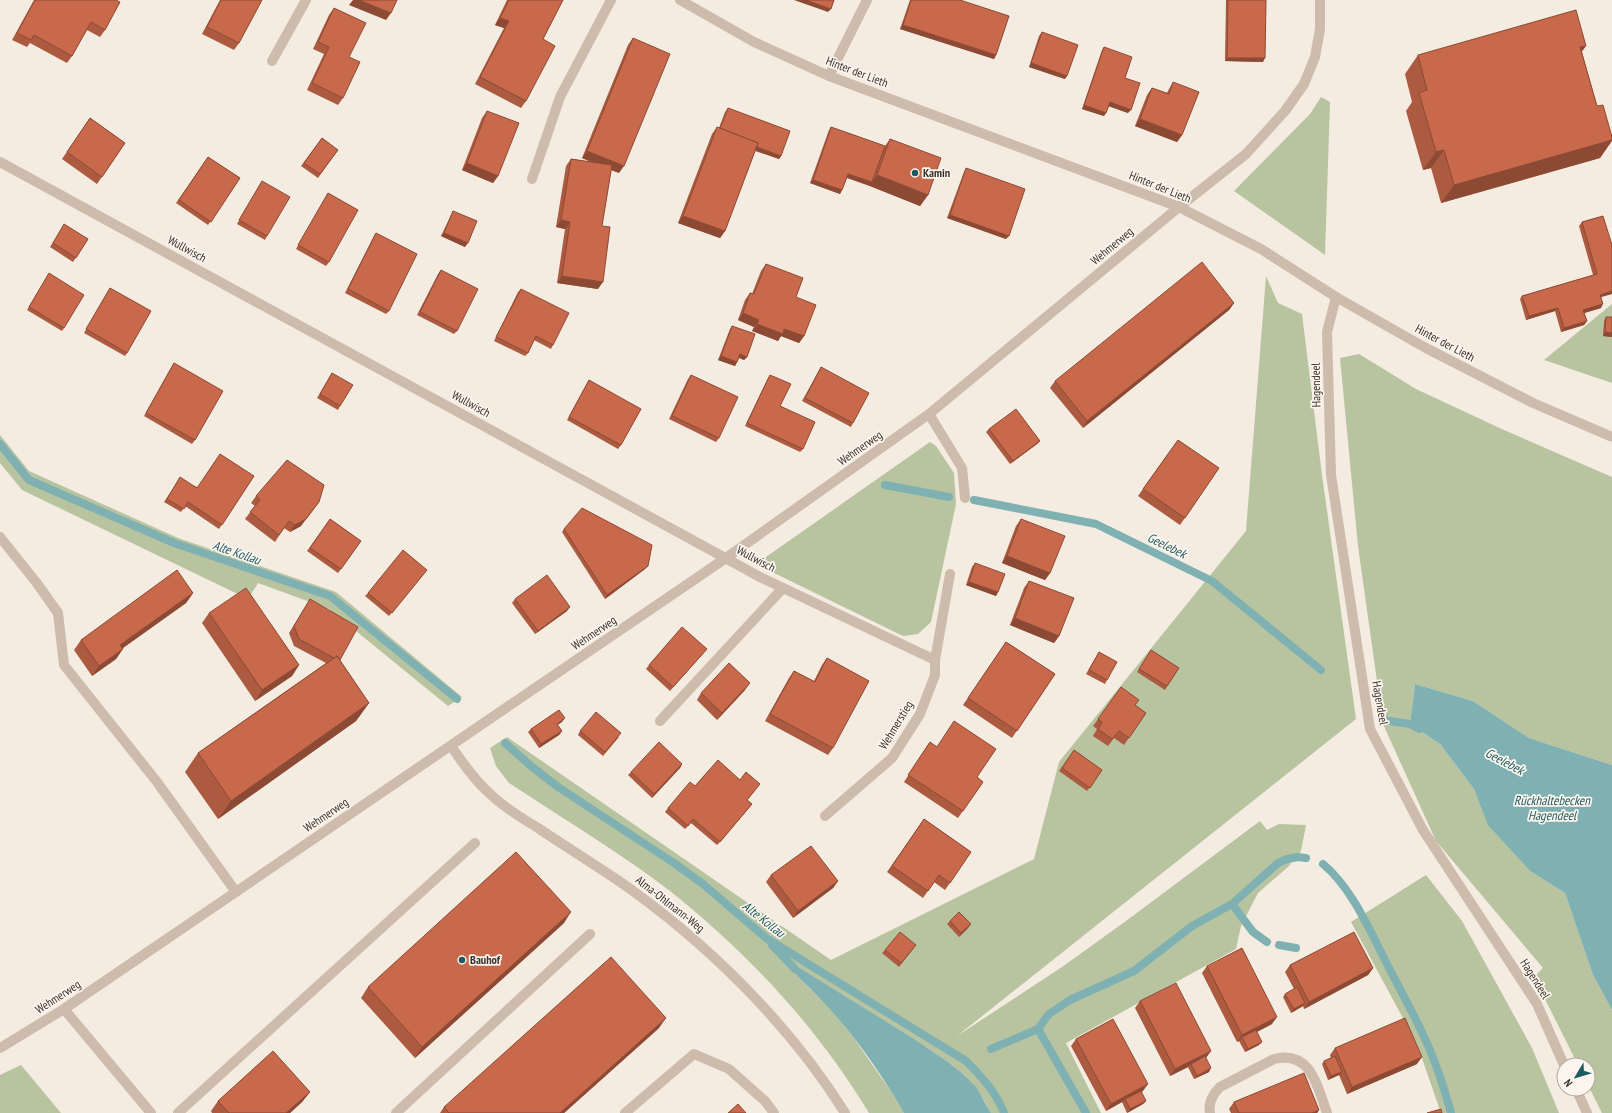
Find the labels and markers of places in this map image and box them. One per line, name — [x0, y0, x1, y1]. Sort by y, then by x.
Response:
place label: Kamin — [923, 165, 950, 180]
marker: Kamin — [910, 168, 920, 178]
place label: Bauhof — [470, 952, 501, 967]
marker: Bauhof — [457, 955, 467, 965]

